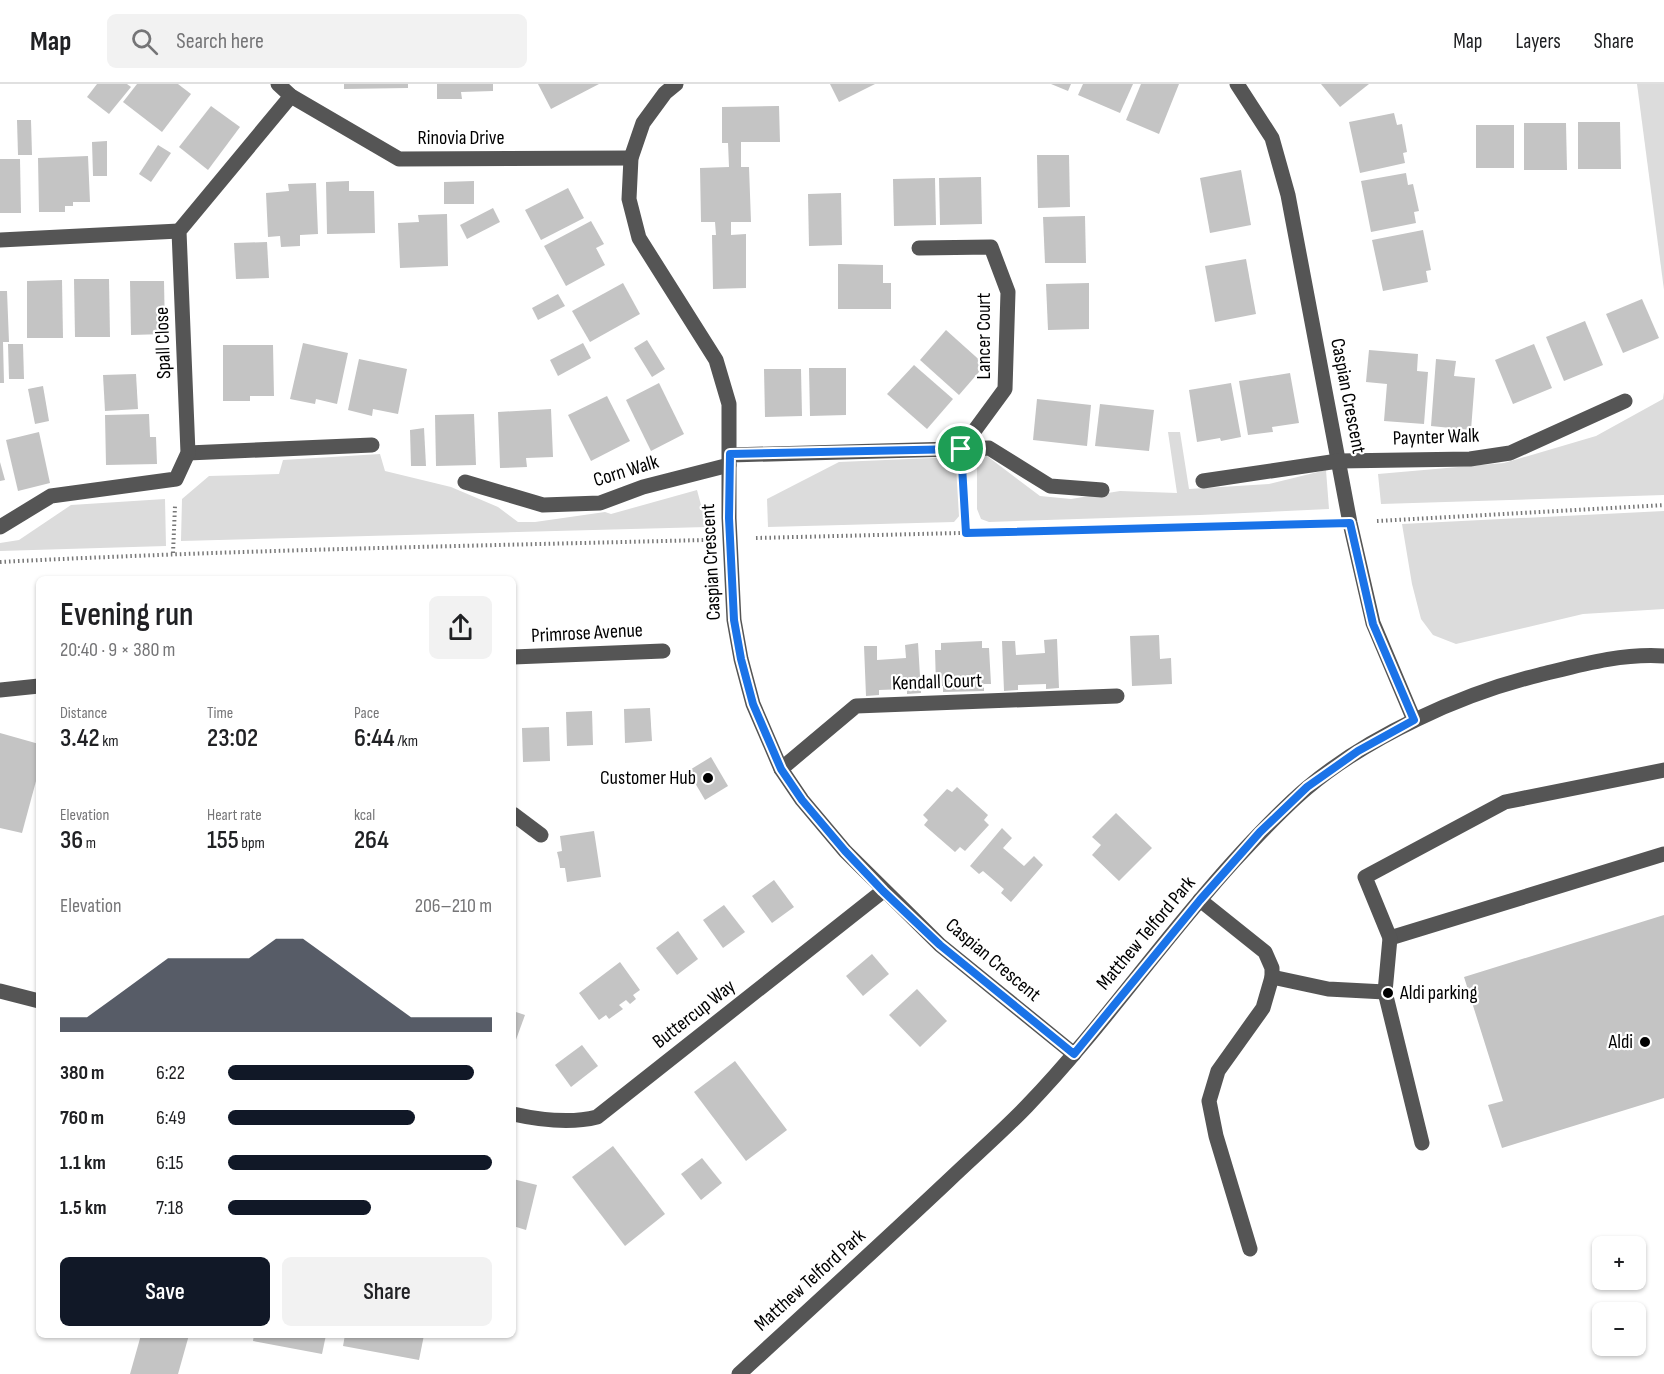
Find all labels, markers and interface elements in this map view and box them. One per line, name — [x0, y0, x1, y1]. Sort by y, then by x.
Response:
search box — [107, 14, 527, 68]
text: Map — [30, 25, 71, 58]
icon: search — [128, 25, 161, 58]
text: Search here — [176, 28, 264, 55]
text: Map — [1453, 29, 1482, 54]
text: Layers — [1515, 29, 1561, 54]
text: Share — [1594, 29, 1634, 54]
street label: Rinovia Drive — [418, 126, 504, 150]
street label: Lancer Court — [972, 293, 996, 379]
street label: Spall Close — [150, 307, 176, 379]
street label: Caspian Crescent — [1325, 336, 1371, 456]
pin — [935, 423, 986, 474]
street label: Paynter Walk — [1392, 423, 1480, 451]
icon: arrive — [944, 432, 977, 465]
street label: Corn Walk — [591, 450, 662, 492]
street label: Caspian Crescent — [696, 503, 726, 621]
text: Evening run — [60, 595, 194, 635]
button: share — [429, 596, 492, 659]
street label: Primrose Avenue — [531, 618, 643, 648]
text: 20:40 · 9 × 380 m — [60, 638, 175, 662]
street label: Kendall Court — [891, 668, 983, 696]
text: Distance — [60, 704, 107, 723]
text: Time — [207, 704, 233, 723]
text: Pace — [354, 704, 379, 723]
text: 3.42 — [60, 723, 100, 754]
text: 23:02 — [207, 723, 258, 754]
text: 6:44 — [354, 723, 395, 754]
text: km — [100, 732, 119, 751]
text: /km — [395, 732, 418, 751]
place label: Customer Hub — [600, 766, 696, 790]
marker: Customer Hub — [701, 771, 715, 785]
text: Elevation — [60, 806, 109, 825]
text: Heart rate — [207, 806, 262, 825]
text: kcal — [354, 806, 375, 825]
text: 36 — [60, 825, 83, 856]
text: 155 — [207, 825, 239, 856]
text: 264 — [354, 825, 389, 856]
text: m — [83, 834, 96, 853]
text: bpm — [239, 834, 265, 853]
street label: Matthew Telford Park — [1091, 871, 1201, 995]
text: Elevation — [60, 894, 122, 918]
text: 206–210 m — [415, 894, 492, 918]
street label: Caspian Crescent — [941, 913, 1045, 1007]
street label: Buttercup Way — [648, 974, 740, 1054]
place label: Aldi parking — [1399, 981, 1477, 1005]
marker: Aldi parking — [1381, 986, 1395, 1000]
place label: Aldi — [1607, 1030, 1633, 1054]
marker: Aldi — [1638, 1035, 1652, 1049]
text: 380 m — [60, 1061, 104, 1085]
text: 6:22 — [156, 1061, 185, 1085]
text: 760 m — [60, 1106, 104, 1130]
text: 6:49 — [156, 1106, 186, 1130]
text: 1.1 km — [60, 1151, 106, 1175]
text: 6:15 — [156, 1151, 184, 1175]
text: 1.5 km — [60, 1196, 106, 1220]
text: 7:18 — [156, 1196, 183, 1220]
street label: Matthew Telford Park — [750, 1224, 871, 1336]
map controls — [1592, 1236, 1646, 1356]
button: + — [1592, 1236, 1646, 1290]
button: Save — [60, 1257, 270, 1326]
button: Share — [282, 1257, 492, 1326]
button: − — [1592, 1302, 1646, 1356]

